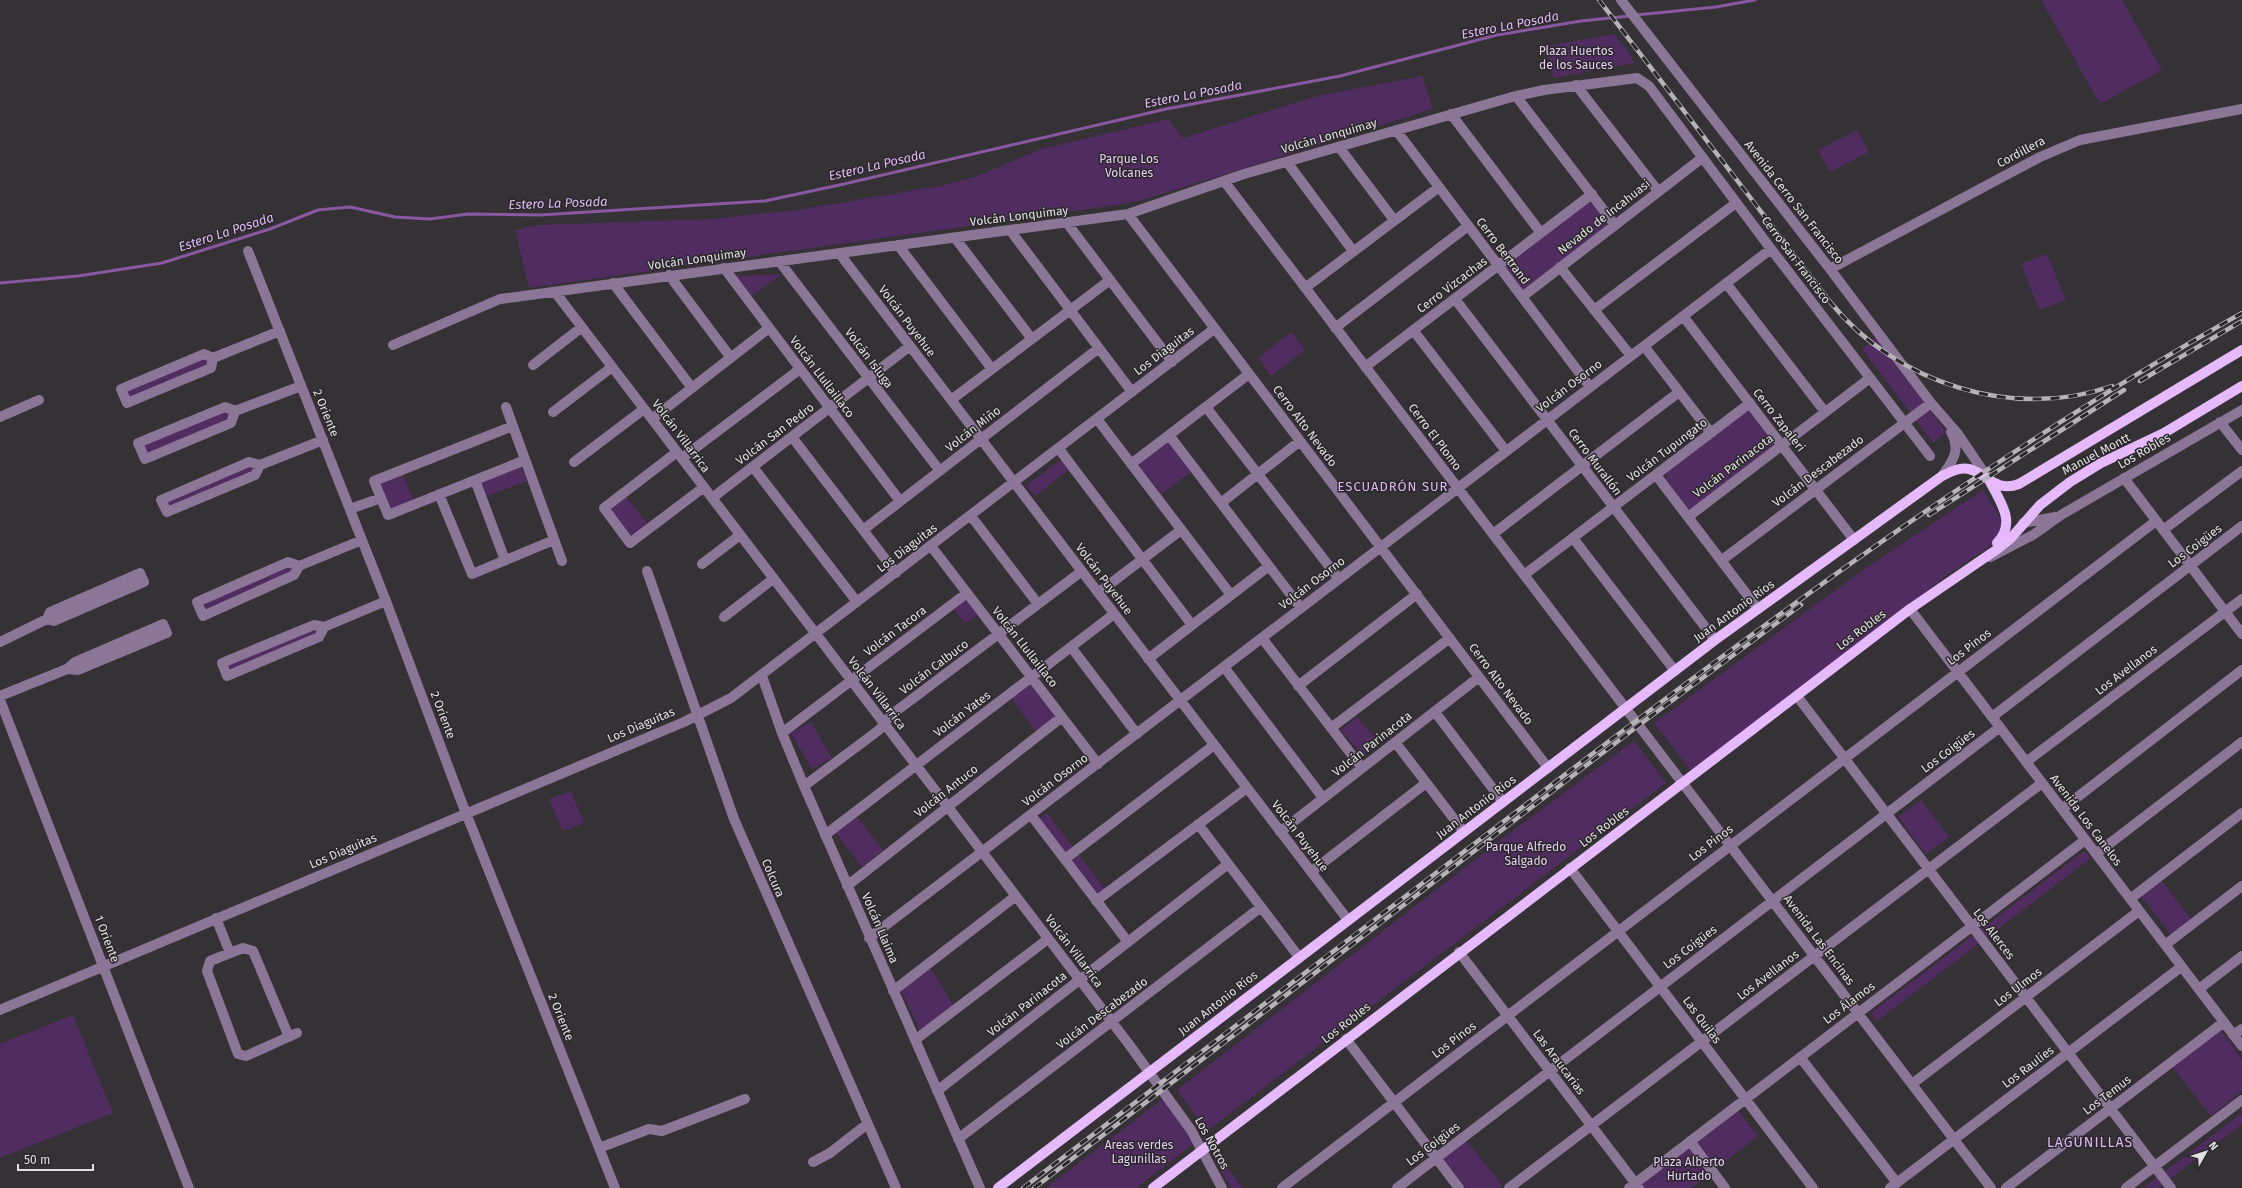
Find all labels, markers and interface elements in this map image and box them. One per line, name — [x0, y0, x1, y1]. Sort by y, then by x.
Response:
water label: Estero La Posada — [1460, 8, 1560, 42]
park label: Plaza Huertos de los Sauces — [1539, 44, 1614, 72]
water label: Estero La Posada — [1143, 77, 1243, 111]
street label: Volcán Lonquimay — [1279, 116, 1379, 156]
street label: Cordillera — [1995, 133, 2047, 171]
street label: Avenida Cerro San Francisco — [1741, 138, 1847, 266]
water label: Estero La Posada — [827, 147, 927, 183]
park label: Parque Los Volcanes — [1099, 152, 1159, 180]
street label: Nevado de Incahuasi — [1555, 177, 1653, 257]
water label: Estero La Posada — [508, 194, 608, 212]
street label: Volcán Lonquimay — [969, 203, 1069, 229]
water label: Estero La Posada — [177, 210, 275, 254]
street label: Cerro San Francisco — [1758, 213, 1834, 307]
street label: Cerro Bertrand — [1473, 215, 1533, 287]
street label: Volcán Lonquimay — [647, 245, 747, 273]
street label: Cerro Vizcachas — [1414, 254, 1490, 316]
street label: Volcán Puyehue — [876, 283, 938, 359]
street label: Los Diaguitas — [1131, 324, 1197, 378]
street label: Volcán Isluga — [842, 325, 896, 391]
street label: Volcán Llullaillaco — [787, 333, 857, 421]
street label: Volcán Osorno — [1533, 357, 1605, 415]
street label: Cerro Alto Nevado — [1270, 383, 1340, 469]
street label: Cerro Zapaleri — [1750, 386, 1808, 454]
street label: 2 Oriente — [310, 387, 342, 439]
street label: Volcán Villarrica — [649, 397, 713, 475]
street label: Volcán San Pedro — [733, 400, 817, 468]
street label: Cerro El Plomo — [1405, 401, 1465, 473]
street label: Volcán Miño — [943, 403, 1003, 455]
street label: Volcán Tupungato — [1624, 415, 1710, 485]
street label: Cerro Murallón — [1565, 426, 1625, 498]
street label: Manuel Montt — [2060, 430, 2133, 478]
street label: Los Robles — [2115, 430, 2173, 472]
street label: Volcán Parinacota — [1690, 431, 1776, 501]
street label: Volcán Descabezado — [1770, 432, 1866, 510]
district label: ESCUADRÓN SUR — [1338, 479, 1448, 494]
street label: Los Diaguitas — [874, 521, 940, 575]
street label: Los Coigües — [2165, 521, 2225, 571]
street label: Volcán Puyehue — [1073, 541, 1135, 617]
street label: Volcán Osorno — [1276, 554, 1348, 612]
street label: Juan Antonio Ríos — [1691, 577, 1777, 645]
street label: Volcán Tacora — [861, 603, 929, 659]
street label: Volcán Llullaillaco — [989, 604, 1061, 690]
street label: Los Robles — [1834, 607, 1889, 653]
street label: Los Pinos — [1944, 626, 1994, 668]
street label: Volcán Calbuco — [897, 637, 971, 697]
street label: Cerro Alto Nevado — [1466, 641, 1536, 727]
street label: Los Avellanos — [2092, 642, 2160, 698]
street label: Volcán Villarrica — [845, 654, 909, 732]
street label: Volcán Yates — [931, 688, 994, 740]
street label: 2 Oriente — [428, 689, 458, 741]
street label: Los Diaguitas — [605, 704, 677, 745]
street label: Volcán Parinacota — [1330, 709, 1414, 779]
street label: Los Coigües — [1918, 726, 1978, 776]
street label: Volcán Osorno — [1019, 751, 1091, 809]
street label: Volcán Antuco — [911, 762, 981, 820]
street label: Juan Antonio Ríos — [1433, 772, 1519, 842]
street label: Avenida Los Canelos — [2047, 772, 2125, 869]
street label: Volcán Puyehue — [1269, 798, 1331, 874]
street label: Los Robles — [1577, 804, 1632, 850]
street label: Los Pinos — [1686, 822, 1736, 864]
street label: Los Diaguitas — [307, 830, 379, 871]
park label: Parque Alfredo Salgado — [1486, 840, 1566, 868]
street label: Colcura — [759, 857, 787, 899]
street label: Volcán Llaima — [859, 891, 901, 965]
street label: Avenida Las Encinas — [1781, 892, 1858, 988]
street label: Los Alerces — [1970, 906, 2018, 963]
street label: Volcán Villarrica — [1042, 912, 1106, 990]
street label: 1 Oriente — [92, 914, 122, 964]
street label: Los Coigües — [1660, 922, 1720, 972]
street label: Los Avellanos — [1734, 947, 1802, 1003]
street label: Los Ulmos — [1991, 964, 2045, 1009]
street label: Juan Antonio Ríos — [1176, 968, 1261, 1038]
street label: Volcán Parinacota — [985, 969, 1069, 1039]
street label: Volcán Descabezado — [1054, 974, 1150, 1052]
street label: Los Álamos — [1820, 978, 1878, 1027]
street label: 2 Oriente — [545, 991, 577, 1043]
street label: Las Quilas — [1680, 994, 1724, 1047]
street label: Los Robles — [1319, 999, 1374, 1046]
street label: Los Pinos — [1429, 1019, 1479, 1061]
street label: Las Araucarias — [1530, 1027, 1588, 1098]
street label: Los Raulíes — [1999, 1043, 2057, 1091]
street label: Los Temus — [2080, 1072, 2134, 1118]
street label: Los Notros — [1192, 1114, 1232, 1172]
street label: Los Coigües — [1403, 1119, 1463, 1169]
north arrow — [2186, 1132, 2226, 1172]
district label: LAGUNILLAS — [2047, 1134, 2133, 1151]
park label: Areas verdes Lagunillas — [1105, 1138, 1174, 1166]
text: N — [2206, 1139, 2221, 1153]
scale bar — [18, 1146, 93, 1172]
text: 50 m — [24, 1153, 50, 1167]
park label: Plaza Alberto Hurtado — [1653, 1155, 1725, 1183]

